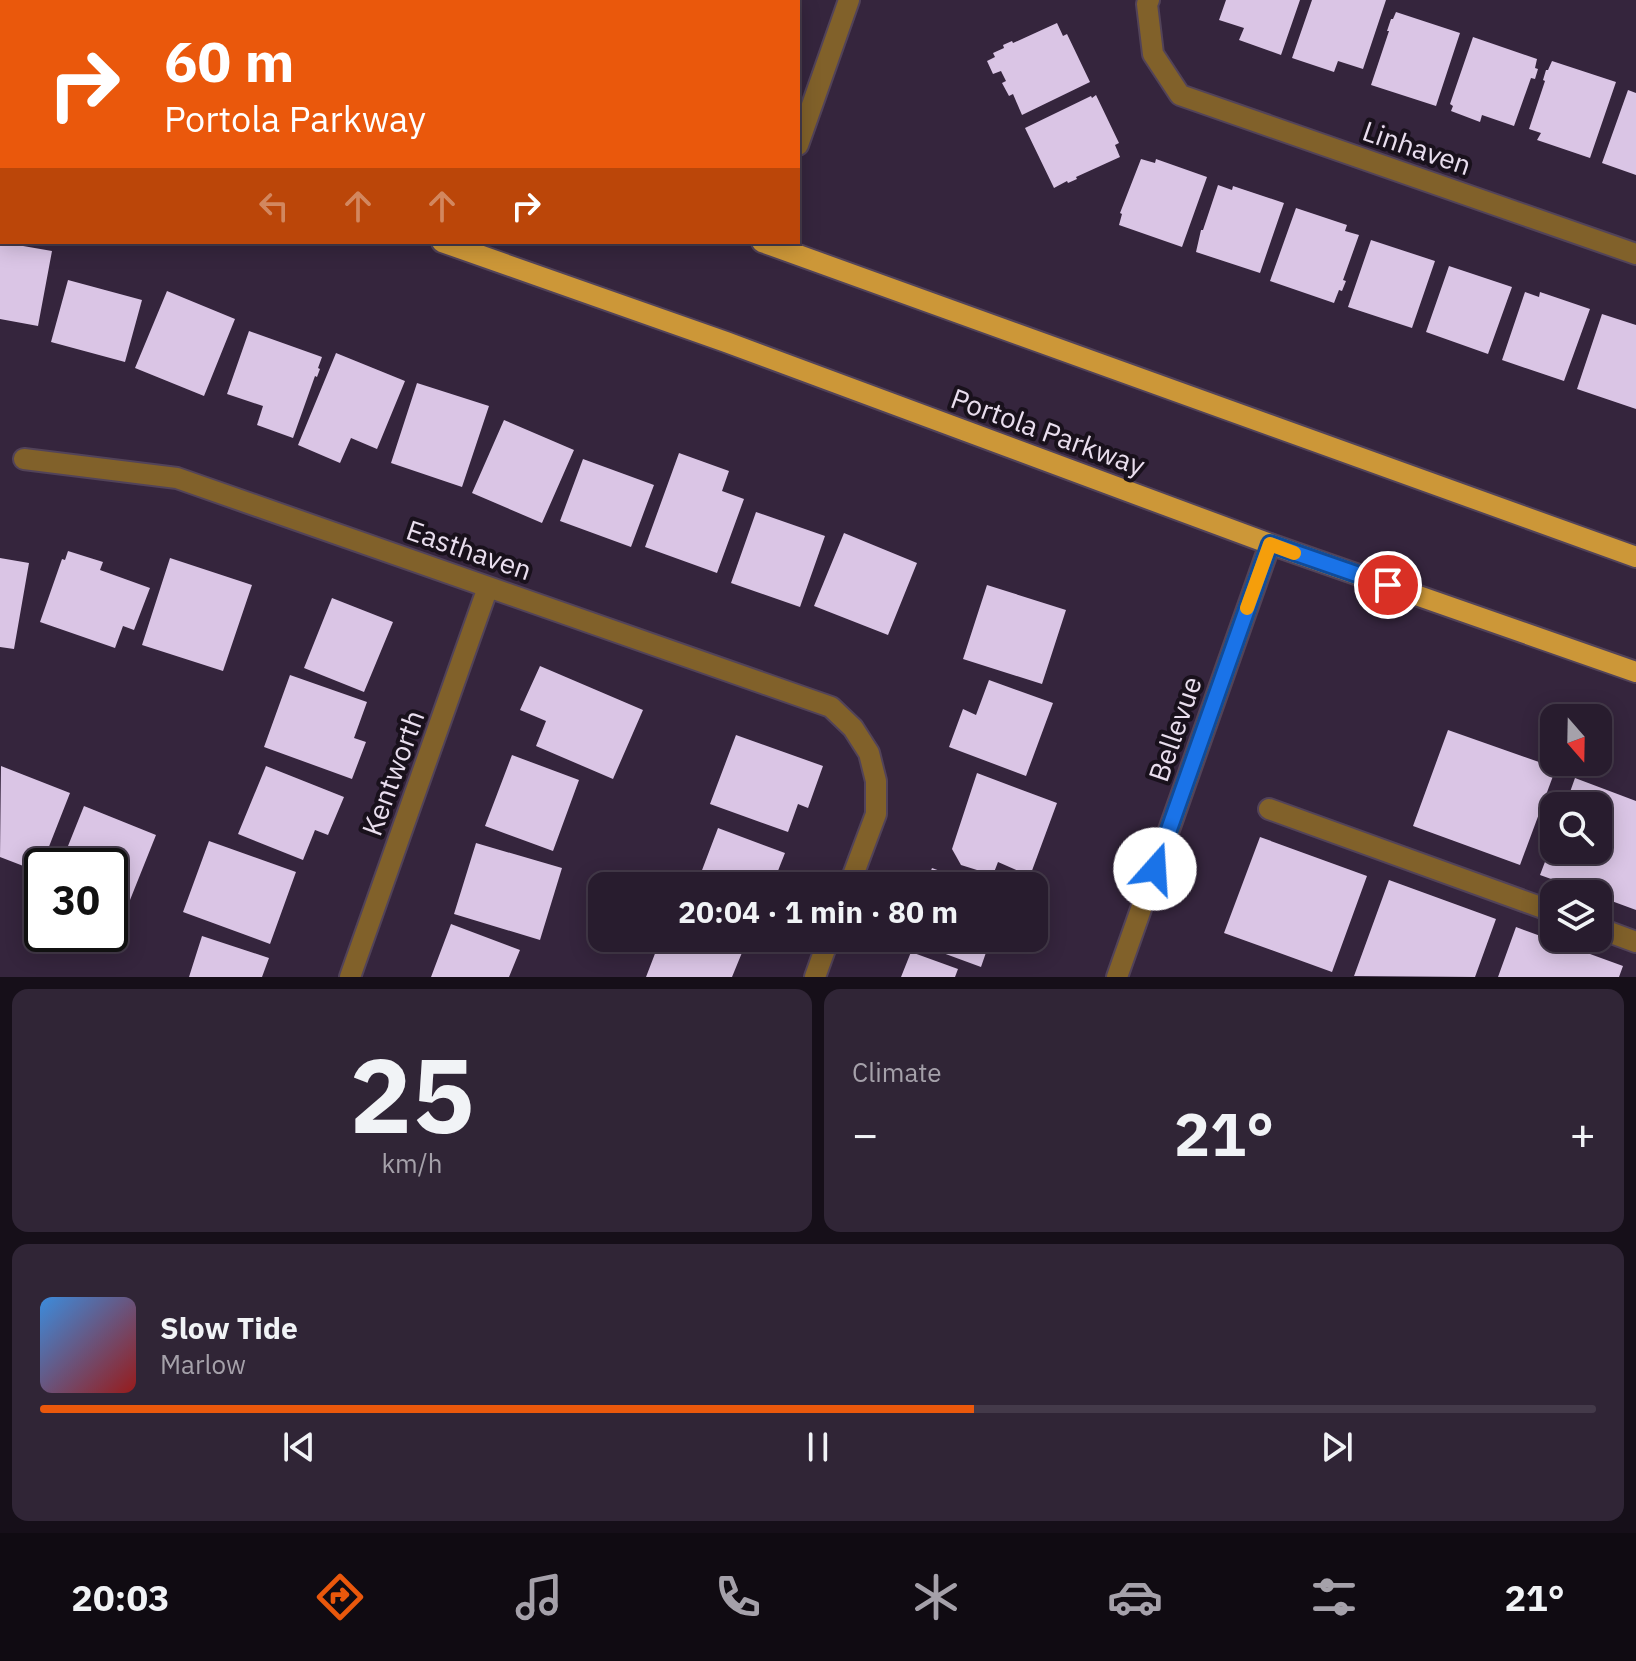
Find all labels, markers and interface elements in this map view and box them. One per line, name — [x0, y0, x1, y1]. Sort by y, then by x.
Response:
text: 60 m — [164, 25, 294, 97]
icon: right — [32, 32, 136, 136]
text: Portola Parkway — [164, 95, 426, 142]
street label: Linhaven — [1358, 112, 1476, 183]
icon: left — [252, 184, 296, 228]
icon: ahead — [336, 184, 380, 228]
icon: ahead — [420, 184, 464, 228]
icon: right — [504, 184, 548, 228]
street label: Portola Parkway — [946, 379, 1150, 484]
street label: Easthaven — [402, 511, 537, 588]
pin — [1354, 551, 1422, 619]
icon: arrive — [1366, 563, 1410, 607]
street label: Bellevue — [1139, 671, 1210, 786]
north arrow — [1540, 704, 1612, 776]
map controls — [1540, 704, 1612, 952]
street label: Kentworth — [353, 705, 432, 841]
button: search — [1540, 792, 1612, 864]
position arrow — [1113, 827, 1197, 911]
speed limit sign: 30 — [24, 848, 128, 952]
button: layers — [1540, 880, 1612, 952]
text: 20:04 · 1 min · 80 m — [678, 892, 958, 931]
text: 25 — [350, 1026, 474, 1162]
text: Climate — [852, 1055, 942, 1089]
text: 21° — [1174, 1094, 1274, 1173]
text: − — [852, 1105, 878, 1162]
text: + — [1570, 1105, 1596, 1162]
text: km/h — [381, 1146, 443, 1180]
text: Slow Tide — [160, 1308, 298, 1347]
text: Marlow — [160, 1347, 246, 1381]
icon: previous — [277, 1425, 321, 1469]
icon: pause — [796, 1425, 840, 1469]
icon: next — [1315, 1425, 1359, 1469]
icon: directions — [312, 1569, 368, 1625]
icon: music — [511, 1569, 567, 1625]
icon: phone — [710, 1569, 766, 1625]
icon: climate — [908, 1569, 964, 1625]
icon: car — [1107, 1569, 1163, 1625]
icon: filters — [1306, 1569, 1362, 1625]
text: 20:03 — [71, 1574, 170, 1621]
text: 21° — [1504, 1574, 1565, 1621]

